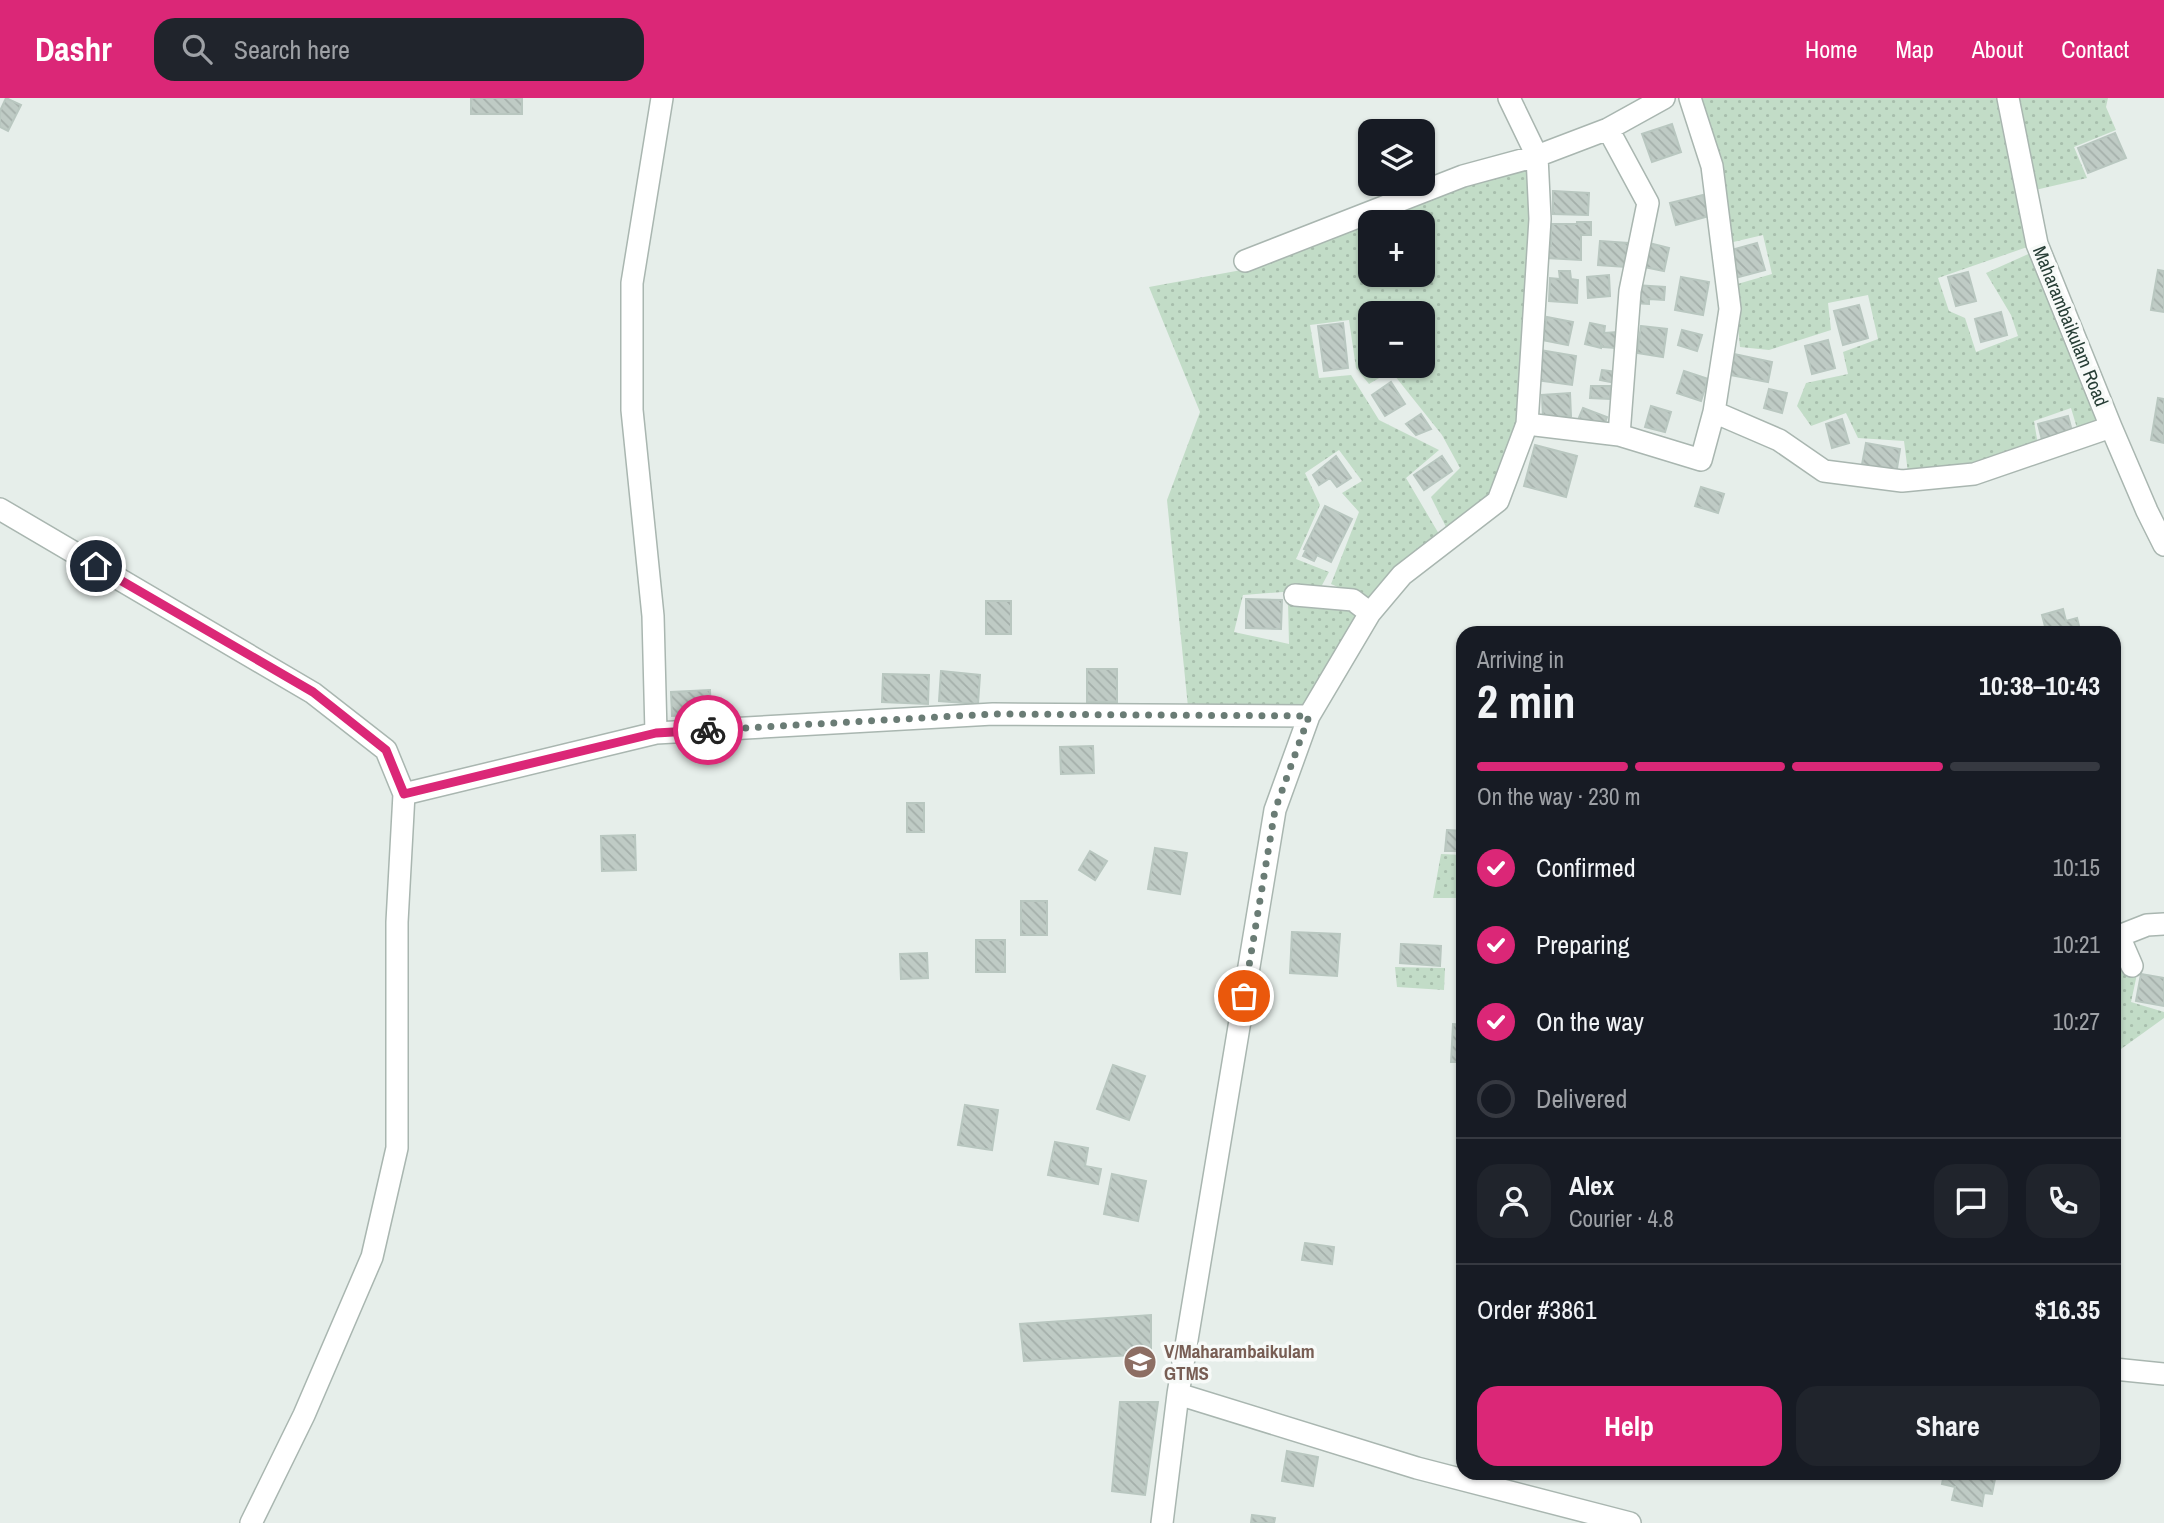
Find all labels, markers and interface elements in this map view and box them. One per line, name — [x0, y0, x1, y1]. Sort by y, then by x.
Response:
search box — [154, 18, 644, 81]
text: Dashr — [35, 27, 112, 71]
icon: search — [178, 30, 216, 68]
text: Search here — [234, 32, 350, 67]
text: Home — [1805, 33, 1857, 65]
text: Map — [1895, 33, 1934, 65]
text: About — [1972, 33, 2023, 65]
text: Contact — [2061, 33, 2129, 65]
map controls — [1358, 119, 1435, 378]
button: layers — [1358, 119, 1435, 196]
button: + — [1358, 210, 1435, 287]
street label: Maharambaikulam Road — [2027, 242, 2115, 410]
button: − — [1358, 301, 1435, 378]
pin — [66, 536, 126, 596]
icon: home — [77, 547, 115, 585]
text: Arriving in — [1477, 644, 1564, 675]
text: 10:38–10:43 — [1979, 668, 2100, 703]
text: 2 min — [1477, 670, 1576, 732]
courier — [673, 695, 743, 765]
icon: bike — [689, 711, 727, 749]
text: On the way · 230 m — [1477, 781, 1641, 812]
icon: check — [1477, 849, 1515, 887]
text: Confirmed — [1536, 850, 1636, 885]
text: 10:15 — [2053, 852, 2100, 883]
icon: check — [1477, 926, 1515, 964]
text: Preparing — [1536, 927, 1630, 962]
text: 10:21 — [2053, 929, 2100, 960]
pin — [1214, 966, 1274, 1026]
icon: bag — [1225, 977, 1263, 1015]
icon: check — [1477, 1003, 1515, 1041]
text: On the way — [1536, 1004, 1644, 1039]
text: 10:27 — [2053, 1006, 2100, 1037]
text: Delivered — [1536, 1081, 1627, 1116]
button: person — [1477, 1164, 1551, 1238]
button: chat — [1934, 1164, 2008, 1238]
button: phone — [2026, 1164, 2100, 1238]
text: Alex — [1569, 1168, 1614, 1203]
text: Courier · 4.8 — [1569, 1203, 1674, 1234]
text: Order #3861 — [1477, 1292, 1597, 1327]
text: $16.35 — [2035, 1292, 2100, 1327]
place label: V/Maharambaikulam GTMS — [1164, 1338, 1315, 1386]
school or university icon: V/Maharambaikulam GTMS — [1121, 1343, 1159, 1381]
button: Help — [1477, 1386, 1782, 1466]
button: Share — [1796, 1386, 2100, 1466]

